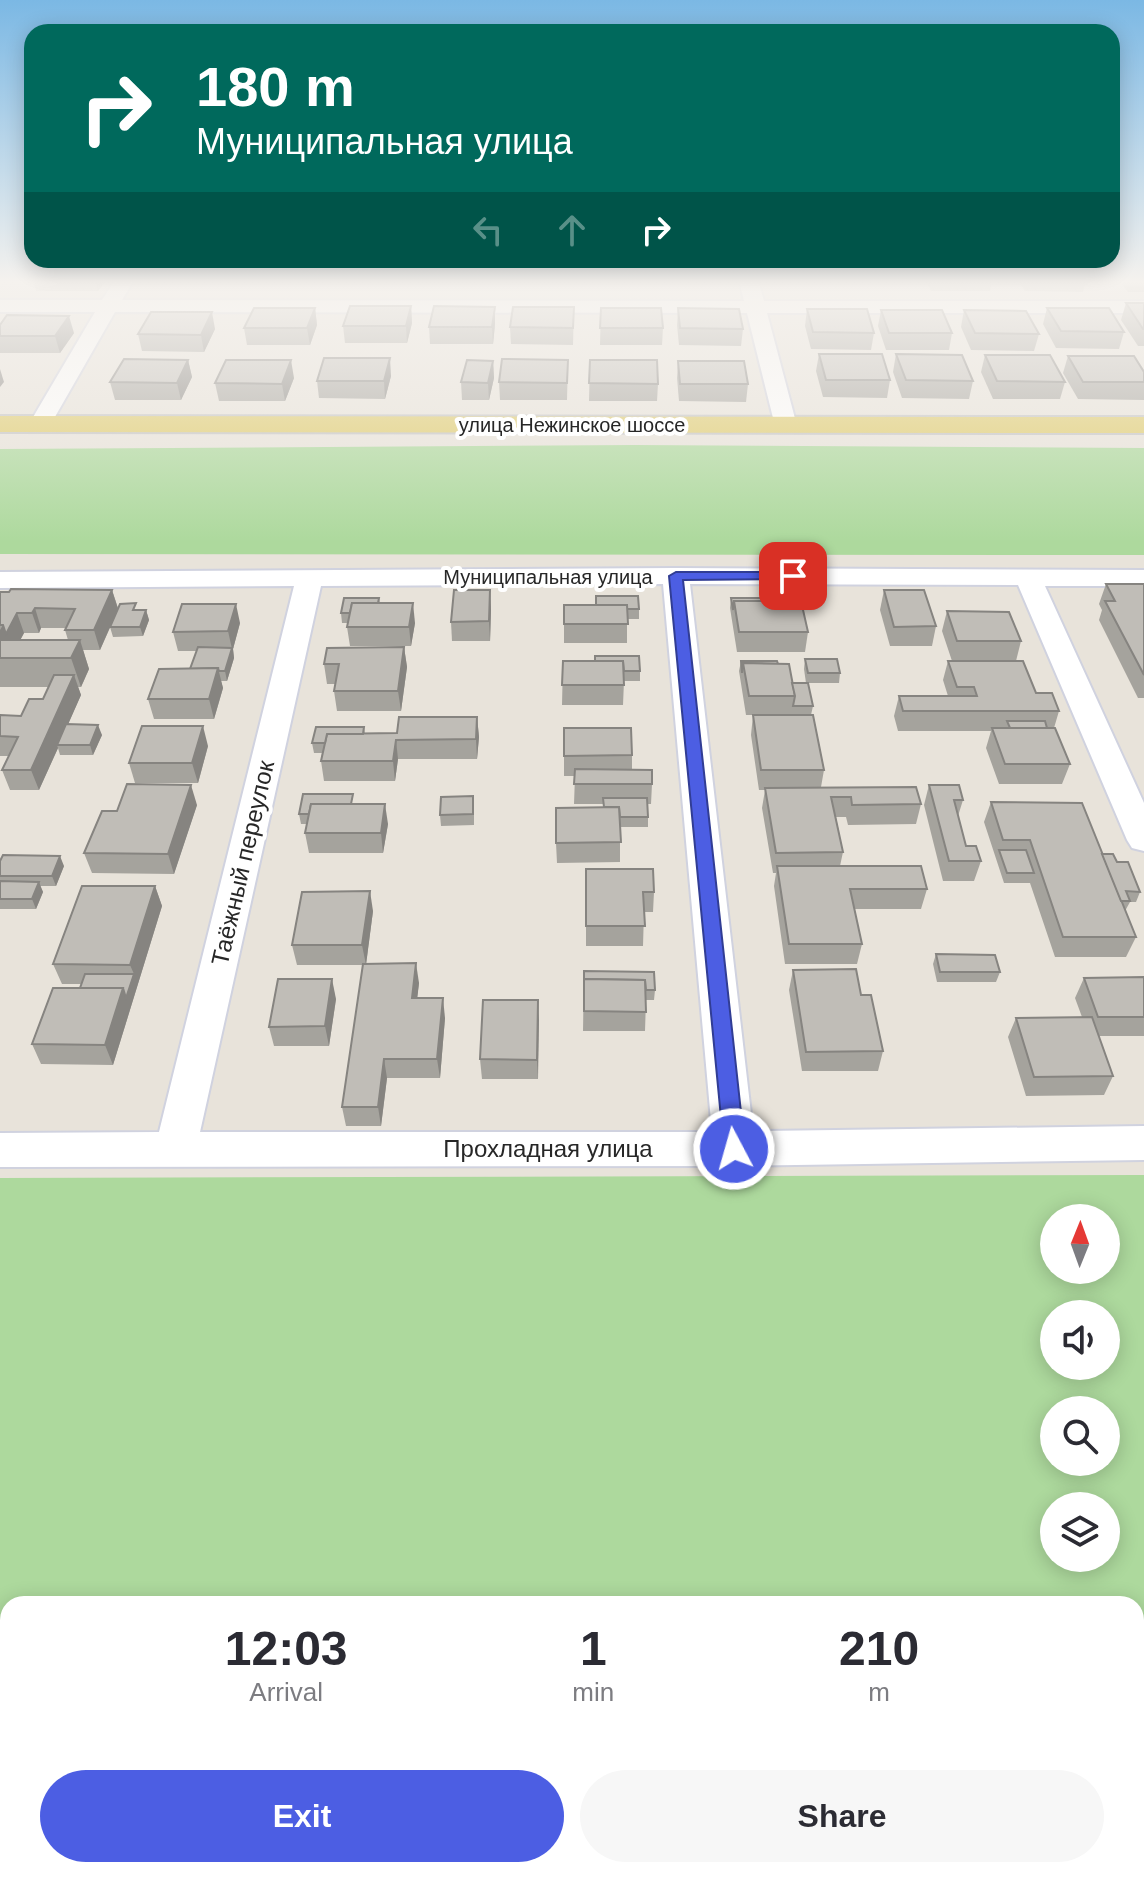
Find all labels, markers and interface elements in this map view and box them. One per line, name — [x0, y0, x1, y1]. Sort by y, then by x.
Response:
text: 180 m — [196, 55, 355, 118]
icon: right — [64, 56, 168, 160]
text: Муниципальная улица — [196, 121, 573, 162]
icon: left — [466, 208, 510, 252]
icon: ahead — [550, 208, 594, 252]
icon: right — [634, 208, 678, 252]
street label: улица Нежинское шоссе — [459, 414, 685, 436]
pin — [759, 542, 827, 610]
icon: arrive — [771, 554, 815, 598]
street label: Муниципальная улица — [443, 566, 654, 588]
street label: Таёжный переулок — [206, 757, 279, 968]
position arrow — [692, 1107, 776, 1191]
street label: Прохладная улица — [443, 1135, 653, 1162]
north arrow — [1040, 1204, 1120, 1284]
map controls — [1040, 1204, 1120, 1572]
button: sound — [1040, 1300, 1120, 1380]
button: search — [1040, 1396, 1120, 1476]
button: layers — [1040, 1492, 1120, 1572]
text: 12:03 — [225, 1622, 348, 1675]
text: 1 — [580, 1622, 607, 1675]
text: 210 — [839, 1622, 919, 1675]
text: Arrival — [249, 1677, 323, 1707]
text: min — [572, 1677, 614, 1707]
text: m — [868, 1677, 890, 1707]
button: Exit — [40, 1770, 564, 1862]
button: Share — [580, 1770, 1104, 1862]

